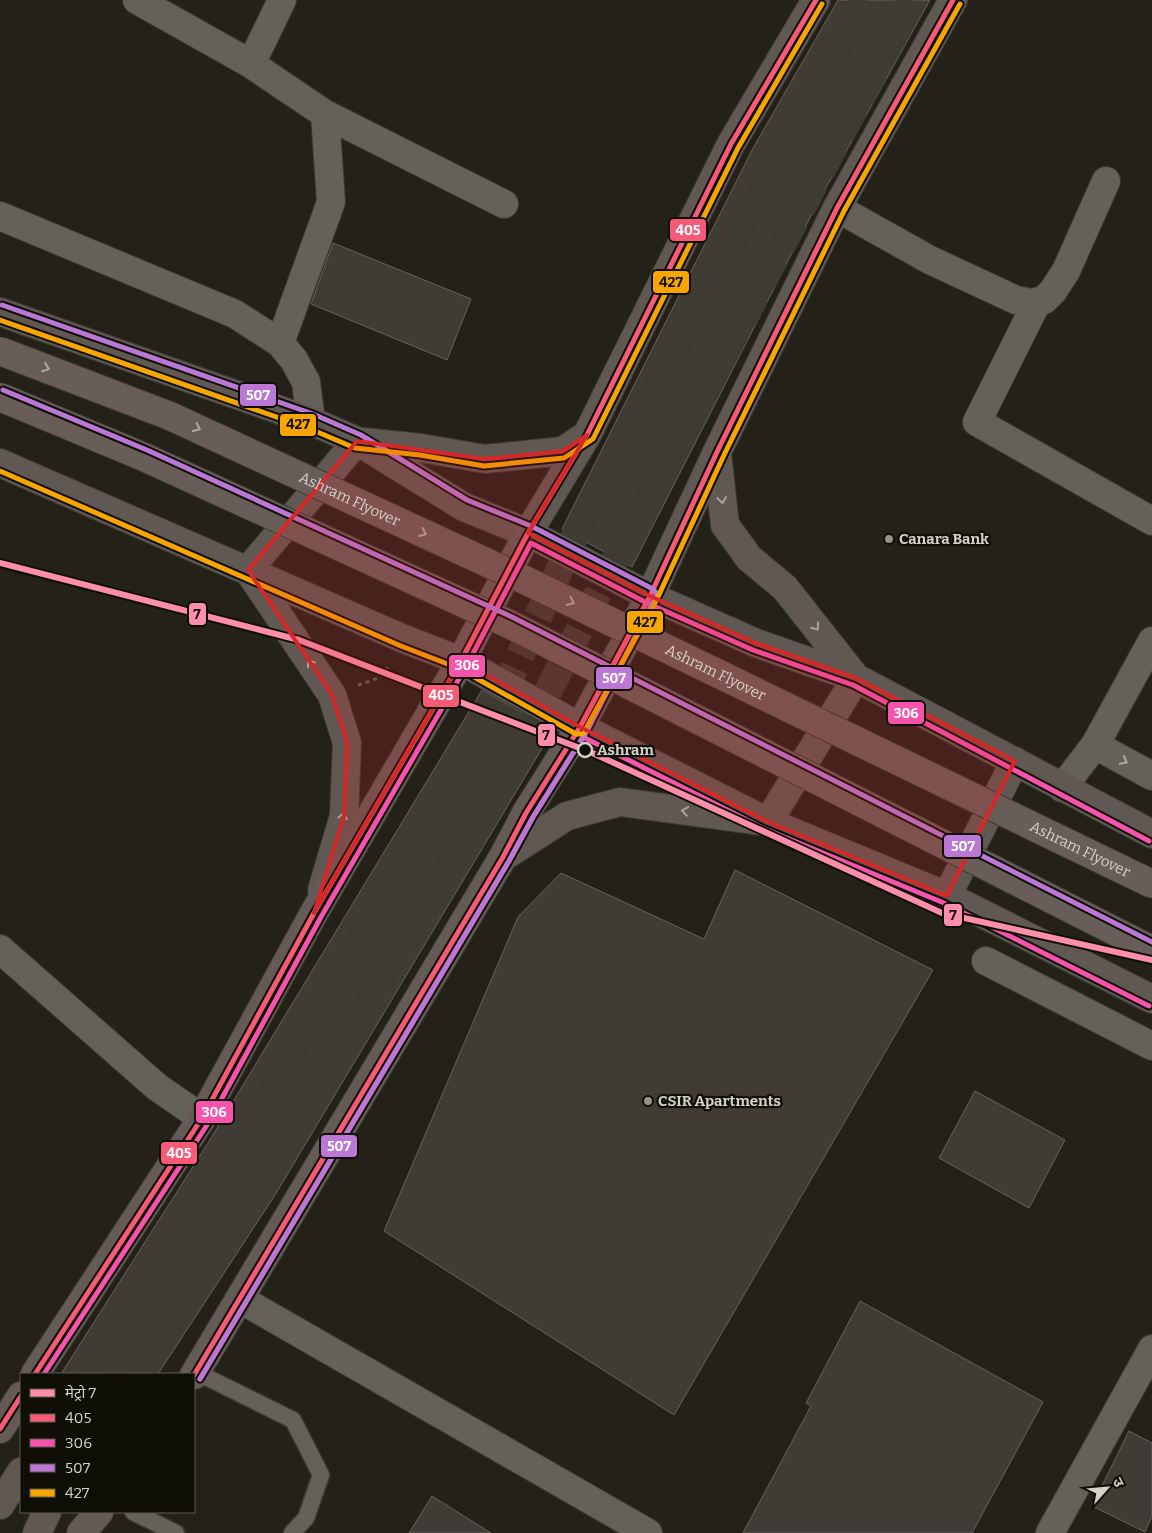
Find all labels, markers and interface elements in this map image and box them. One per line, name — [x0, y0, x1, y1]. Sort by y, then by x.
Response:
line badge: 405 — [669, 218, 707, 242]
text: 405 — [675, 222, 701, 239]
line badge: 427 — [652, 270, 690, 294]
text: 427 — [659, 274, 683, 291]
one-way arrow — [41, 362, 49, 372]
line badge: 507 — [239, 383, 277, 407]
text: 507 — [246, 387, 271, 404]
line badge: 427 — [279, 413, 317, 437]
text: 427 — [286, 416, 310, 433]
one-way arrow — [191, 422, 200, 432]
street label: Ashram Flyover — [296, 468, 403, 530]
one-way arrow — [716, 497, 727, 505]
one-way arrow — [418, 527, 427, 537]
place label: Canara Bank — [899, 530, 989, 548]
marker: Canara Bank — [883, 533, 895, 545]
one-way arrow — [565, 596, 574, 606]
line badge: 7 — [188, 602, 207, 626]
text: 7 — [193, 606, 201, 623]
line badge: 427 — [626, 610, 664, 634]
text: 427 — [633, 614, 657, 631]
one-way arrow — [810, 621, 819, 631]
street label: Ashram Flyover — [663, 641, 769, 705]
line badge: 306 — [448, 654, 486, 678]
text: 306 — [454, 657, 480, 674]
one-way arrow — [306, 660, 316, 669]
line badge: 507 — [595, 666, 633, 690]
text: 507 — [602, 670, 627, 687]
line badge: 405 — [422, 684, 460, 708]
text: 405 — [428, 687, 454, 704]
line badge: 306 — [887, 701, 925, 725]
text: 306 — [893, 705, 919, 722]
line badge: 7 — [537, 723, 556, 747]
text: 7 — [542, 727, 550, 744]
place label: Ashram — [597, 741, 655, 759]
marker: Ashram — [577, 742, 593, 758]
one-way arrow — [1118, 754, 1127, 764]
one-way arrow — [681, 806, 689, 817]
one-way arrow — [337, 812, 347, 820]
street label: Ashram Flyover — [1027, 817, 1134, 881]
line badge: 507 — [943, 834, 982, 858]
text: 507 — [951, 838, 976, 855]
line badge: 7 — [943, 903, 963, 927]
text: 7 — [949, 907, 957, 924]
place label: CSIR Apartments — [658, 1092, 781, 1110]
marker: CSIR Apartments — [642, 1095, 654, 1107]
line badge: 306 — [195, 1100, 234, 1124]
text: 306 — [201, 1104, 227, 1121]
line badge: 507 — [320, 1134, 358, 1158]
text: 507 — [327, 1138, 352, 1155]
line badge: 405 — [160, 1141, 198, 1165]
text: 405 — [166, 1145, 192, 1162]
legend — [20, 1373, 195, 1513]
text: मेट्रो 7 — [65, 1384, 96, 1402]
text: 405 — [65, 1409, 91, 1427]
text: 306 — [65, 1434, 92, 1452]
text: 507 — [65, 1459, 91, 1477]
north arrow — [1082, 1463, 1132, 1513]
text: उ — [1109, 1475, 1128, 1491]
text: 427 — [65, 1484, 90, 1502]

